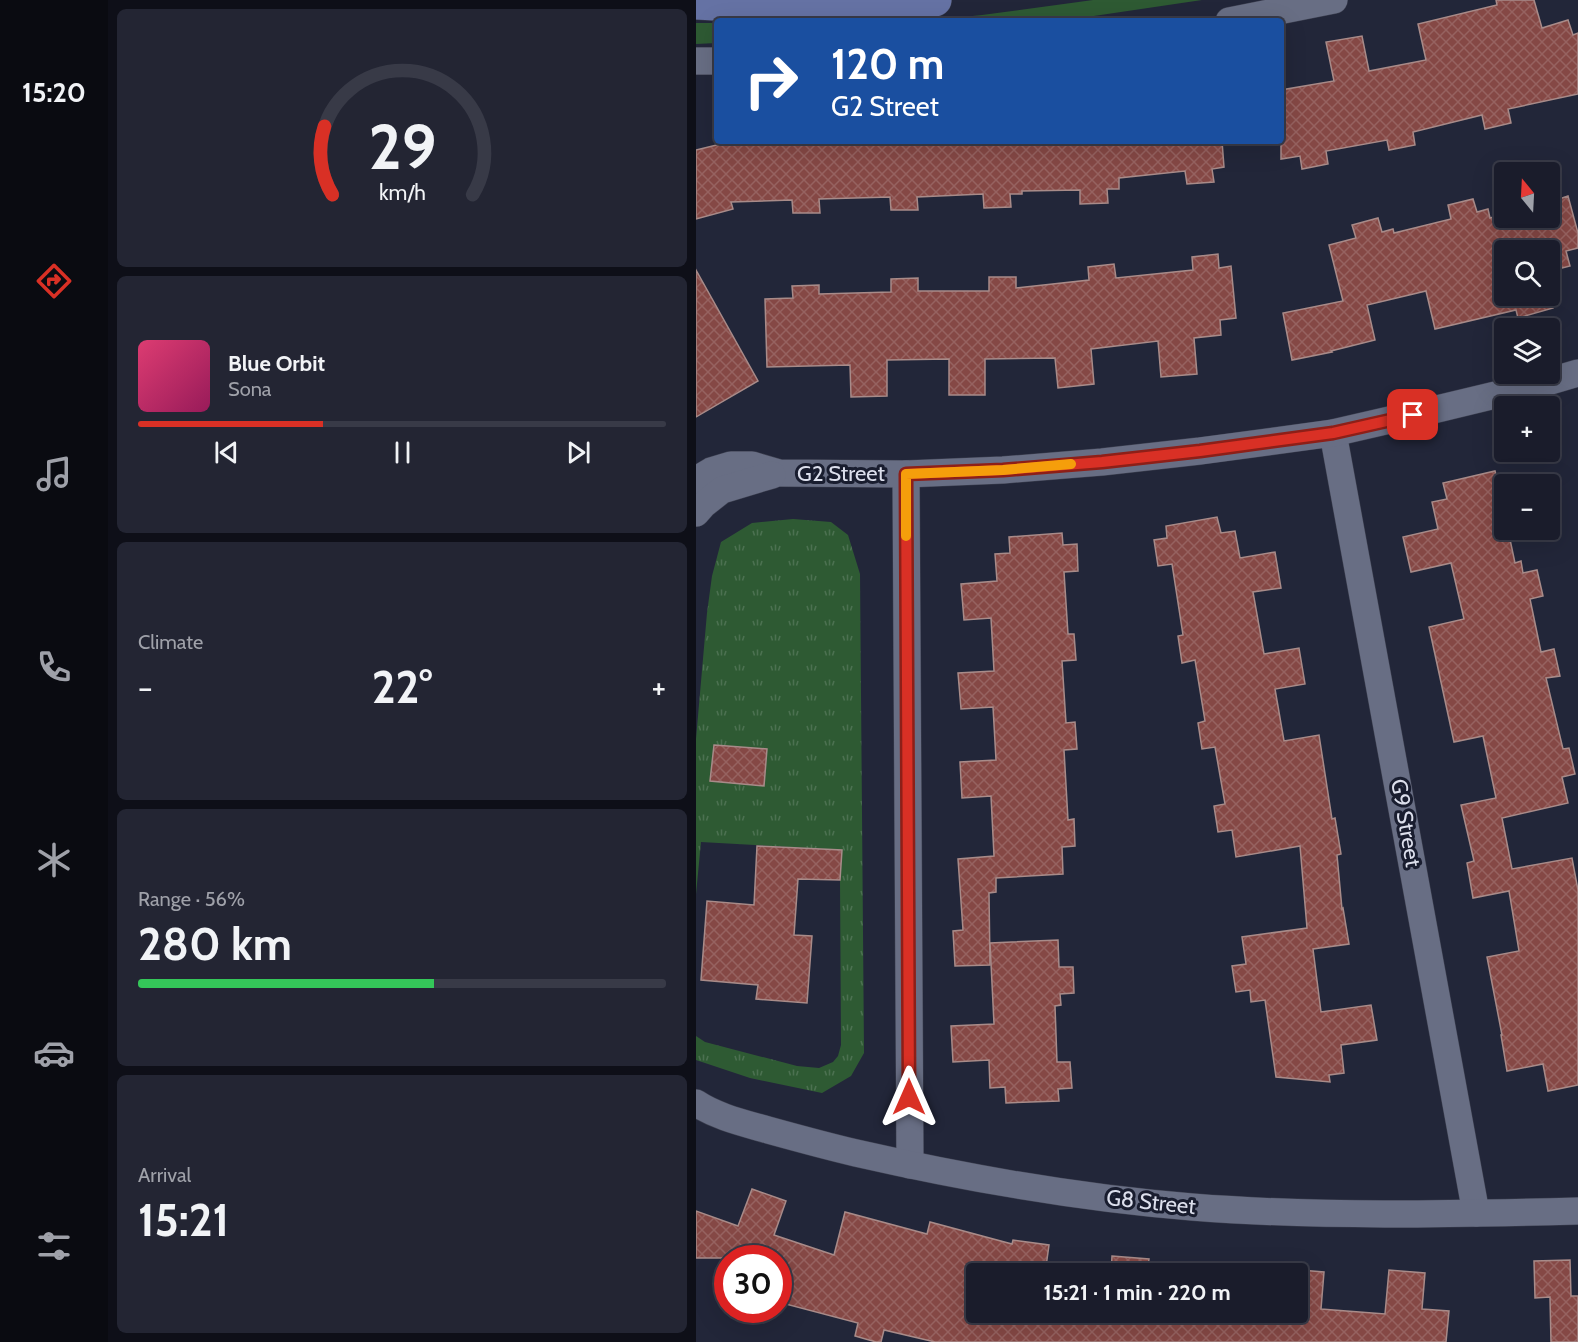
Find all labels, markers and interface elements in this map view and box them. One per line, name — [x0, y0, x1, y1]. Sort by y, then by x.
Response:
text: 120 m — [831, 38, 944, 90]
icon: right — [732, 42, 810, 120]
text: 15:20 — [22, 76, 86, 109]
text: G2 Street — [831, 90, 939, 123]
text: 29 — [368, 109, 436, 185]
north arrow — [1494, 162, 1560, 228]
map controls — [1494, 162, 1560, 540]
text: km/h — [379, 179, 425, 205]
button: search — [1494, 240, 1560, 306]
icon: directions — [33, 260, 75, 302]
button: layers — [1494, 318, 1560, 384]
text: Blue Orbit — [228, 350, 325, 377]
text: Sona — [228, 377, 271, 401]
pin — [1387, 389, 1438, 440]
button: + — [1494, 396, 1560, 462]
icon: arrive — [1396, 398, 1429, 431]
icon: previous — [210, 436, 243, 469]
icon: pause — [386, 436, 419, 469]
icon: next — [562, 436, 595, 469]
icon: music — [33, 453, 75, 495]
street label: G2 Street — [797, 460, 885, 487]
button: − — [1494, 474, 1560, 540]
text: Climate — [138, 630, 203, 654]
icon: phone — [33, 646, 75, 688]
text: 22° — [372, 660, 432, 714]
text: − — [138, 667, 153, 707]
text: + — [651, 667, 666, 707]
street label: G9 Street — [1385, 777, 1427, 870]
icon: climate — [33, 839, 75, 881]
text: Range · 56% — [138, 887, 245, 911]
text: 280 km — [138, 917, 292, 971]
icon: car — [33, 1032, 75, 1074]
position arrow — [877, 1065, 941, 1129]
text: Arrival — [138, 1163, 191, 1187]
street label: G8 Street — [1105, 1184, 1198, 1220]
text: 15:21 — [138, 1193, 229, 1247]
icon: filters — [33, 1225, 75, 1267]
speed limit sign: 30 — [714, 1245, 792, 1323]
text: 15:21 · 1 min · 220 m — [1043, 1279, 1231, 1306]

